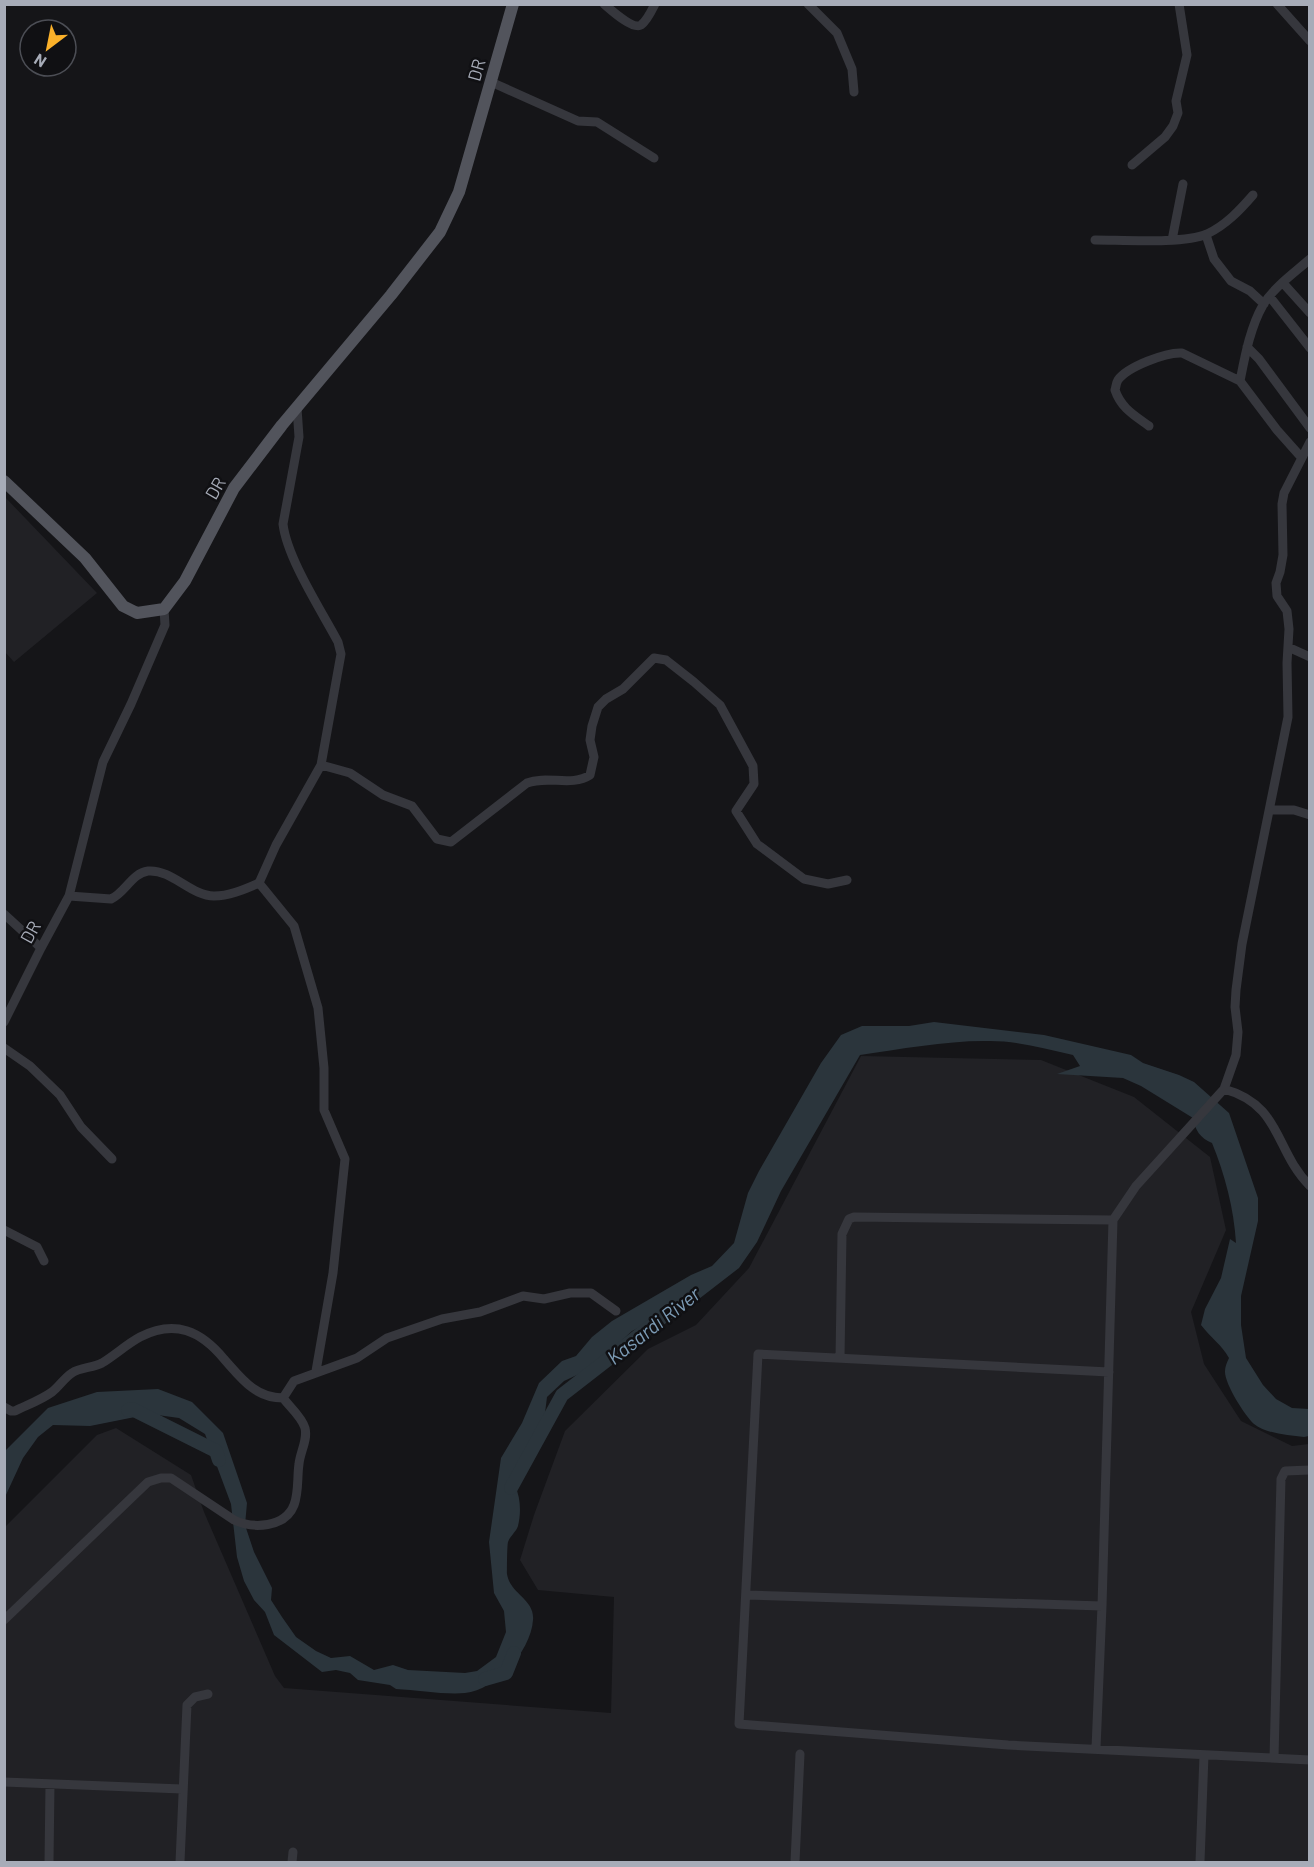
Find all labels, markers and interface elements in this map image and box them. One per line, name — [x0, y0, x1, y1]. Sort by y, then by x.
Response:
north arrow — [18, 18, 78, 78]
text: N — [30, 50, 49, 72]
street label: DR — [462, 56, 490, 84]
street label: DR — [200, 473, 230, 503]
street label: DR — [15, 917, 45, 947]
water label: Kasardi River — [602, 1281, 705, 1369]

